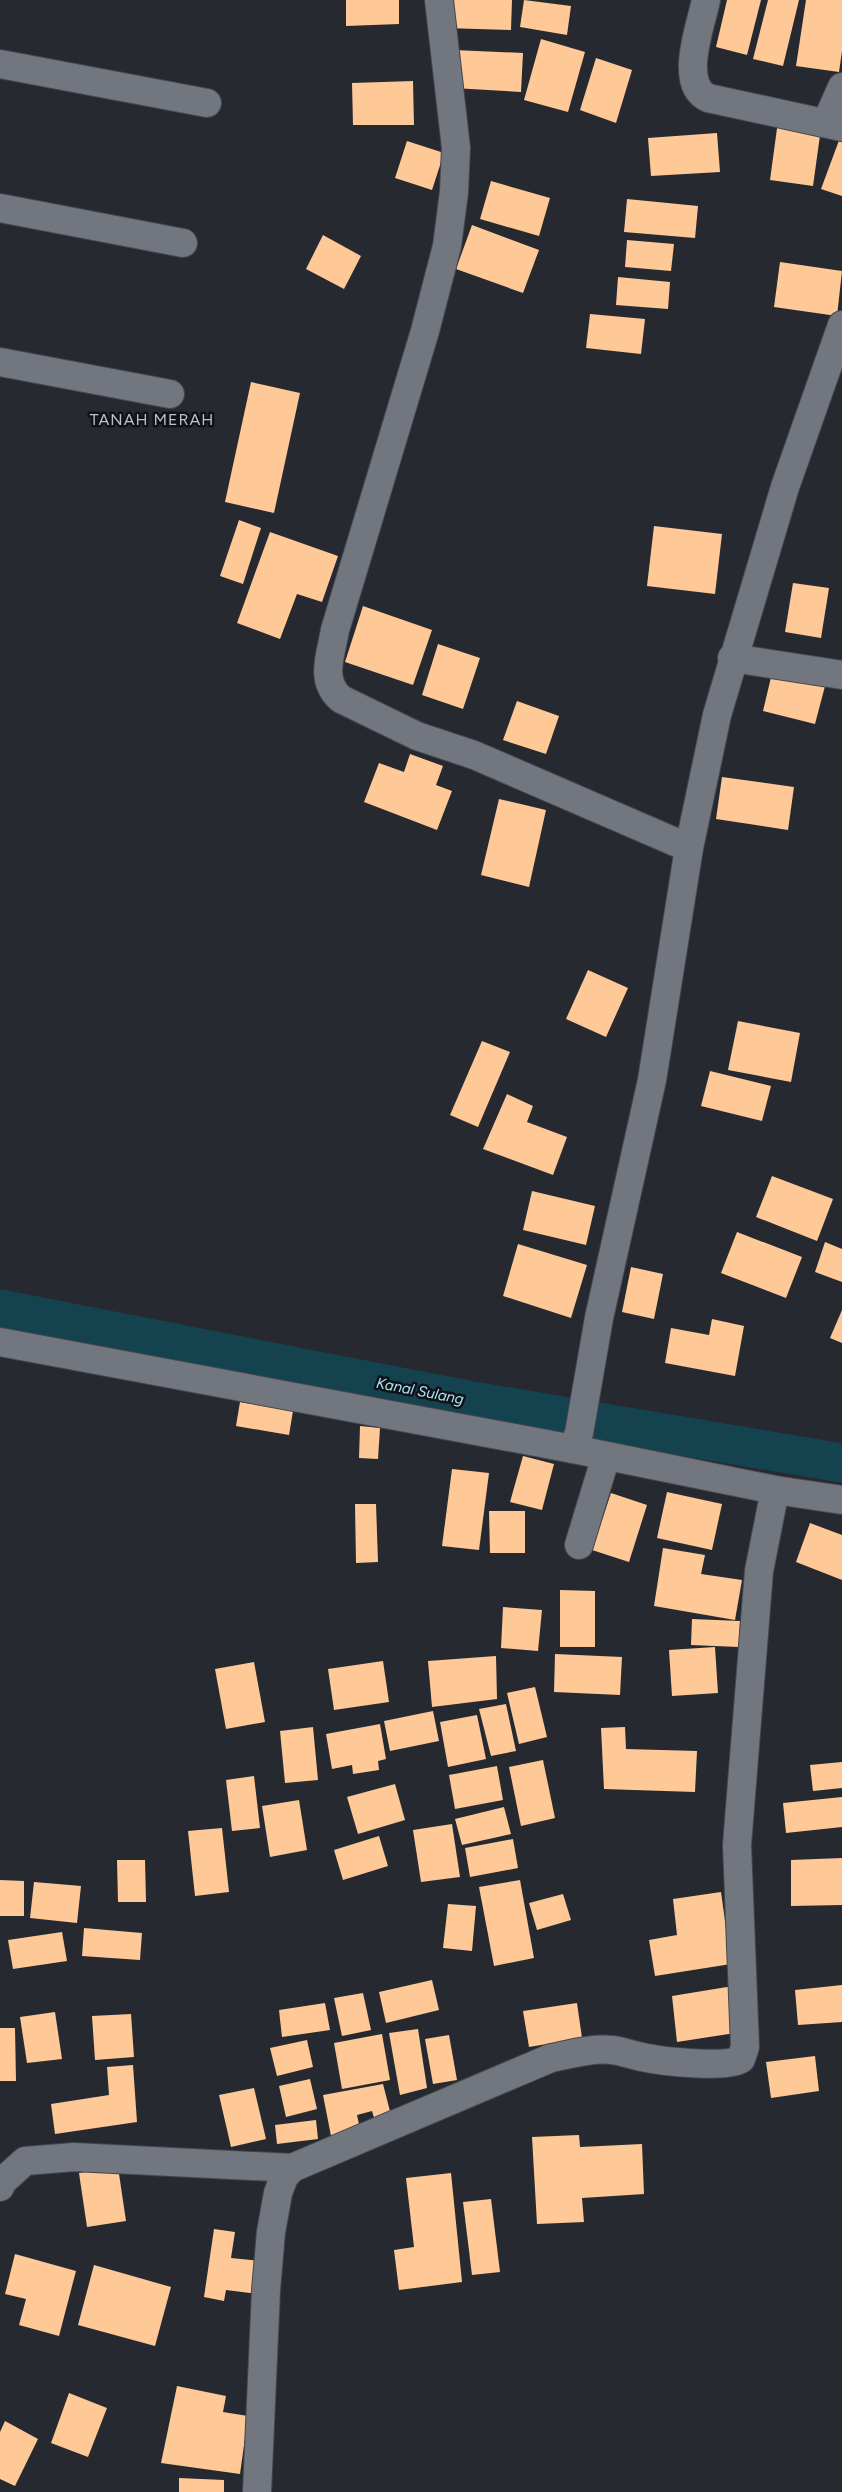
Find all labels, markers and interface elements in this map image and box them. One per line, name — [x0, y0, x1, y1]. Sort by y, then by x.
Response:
district label: TANAH MERAH — [90, 410, 214, 429]
water label: Kanal Sulang — [375, 1374, 466, 1408]

